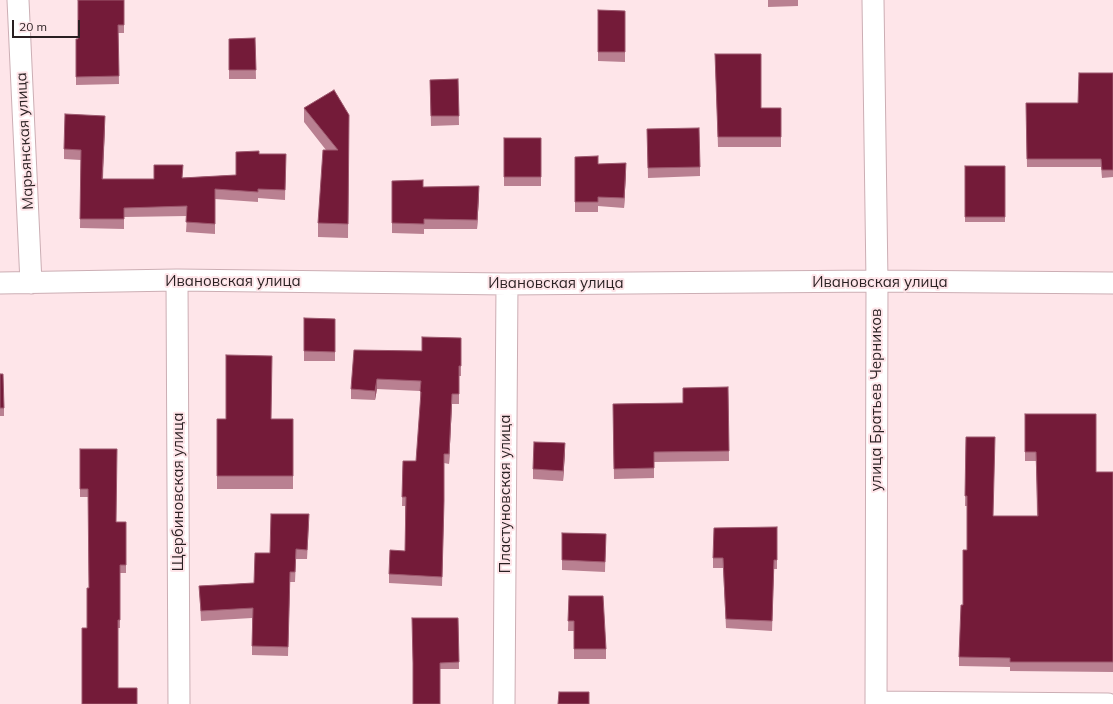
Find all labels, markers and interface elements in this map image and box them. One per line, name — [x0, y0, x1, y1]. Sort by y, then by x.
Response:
scale bar — [14, 12, 82, 38]
text: 20 m — [19, 19, 47, 34]
street label: Марьянская улица — [12, 72, 38, 210]
street label: Ивановская улица — [165, 272, 301, 290]
street label: Ивановская улица — [812, 273, 948, 291]
street label: Ивановская улица — [488, 274, 624, 292]
street label: улица Братьев Черников — [867, 309, 885, 491]
street label: Щербиновская улица — [169, 413, 187, 571]
street label: Пластуновская улица — [496, 415, 514, 573]

